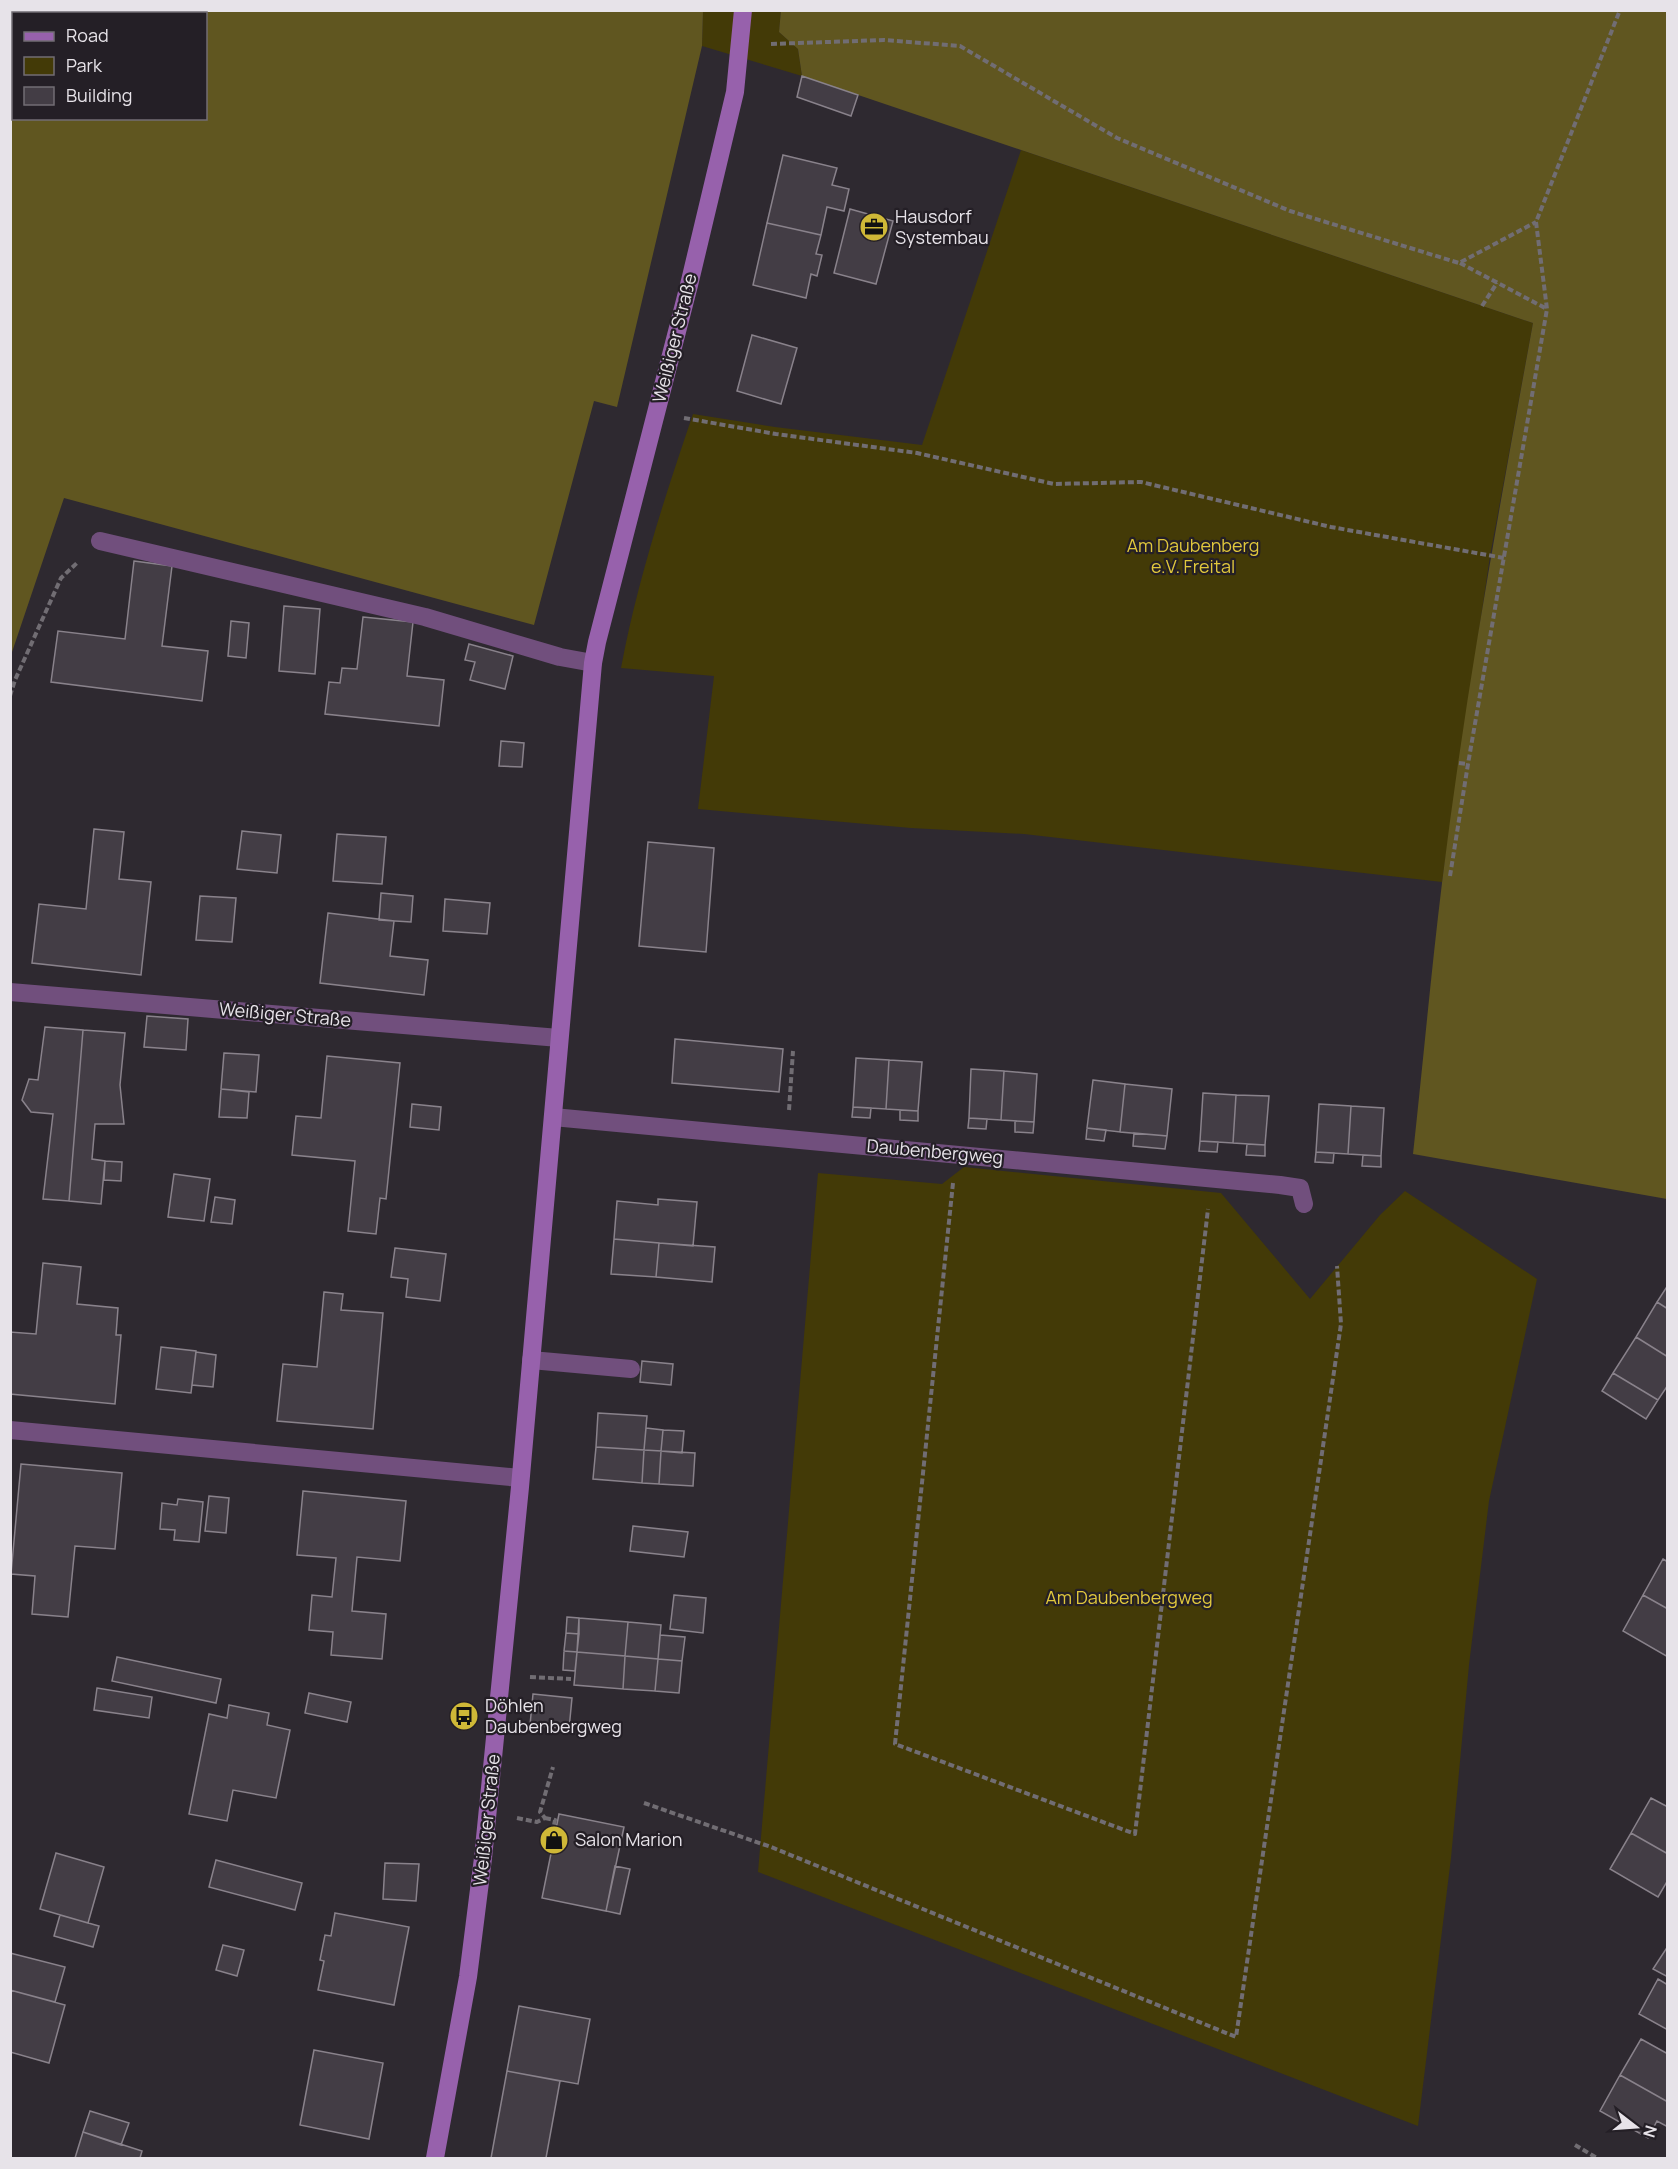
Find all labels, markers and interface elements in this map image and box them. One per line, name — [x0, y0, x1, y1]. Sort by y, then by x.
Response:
legend — [12, 12, 207, 120]
text: Road — [66, 23, 109, 47]
text: Park — [66, 53, 103, 77]
text: Building — [66, 83, 132, 107]
place label: Hausdorf Systembau — [895, 204, 989, 249]
office icon: Hausdorf Systembau — [858, 211, 890, 243]
street label: Weißiger Straße — [646, 271, 702, 405]
park label: Am Daubenberg e.V. Freital — [1127, 533, 1259, 578]
street label: Weißiger Straße — [218, 996, 352, 1032]
street label: Daubenbergweg — [866, 1133, 1004, 1169]
park label: Am Daubenbergweg — [1045, 1585, 1213, 1609]
place label: Döhlen Daubenbergweg — [485, 1693, 622, 1738]
bus stop icon: Döhlen Daubenbergweg — [448, 1700, 480, 1732]
street label: Weißiger Straße — [467, 1753, 505, 1887]
shop icon: Salon Marion — [538, 1824, 570, 1856]
place label: Salon Marion — [575, 1827, 682, 1851]
north arrow — [1606, 2097, 1666, 2157]
text: N — [1638, 2123, 1663, 2140]

